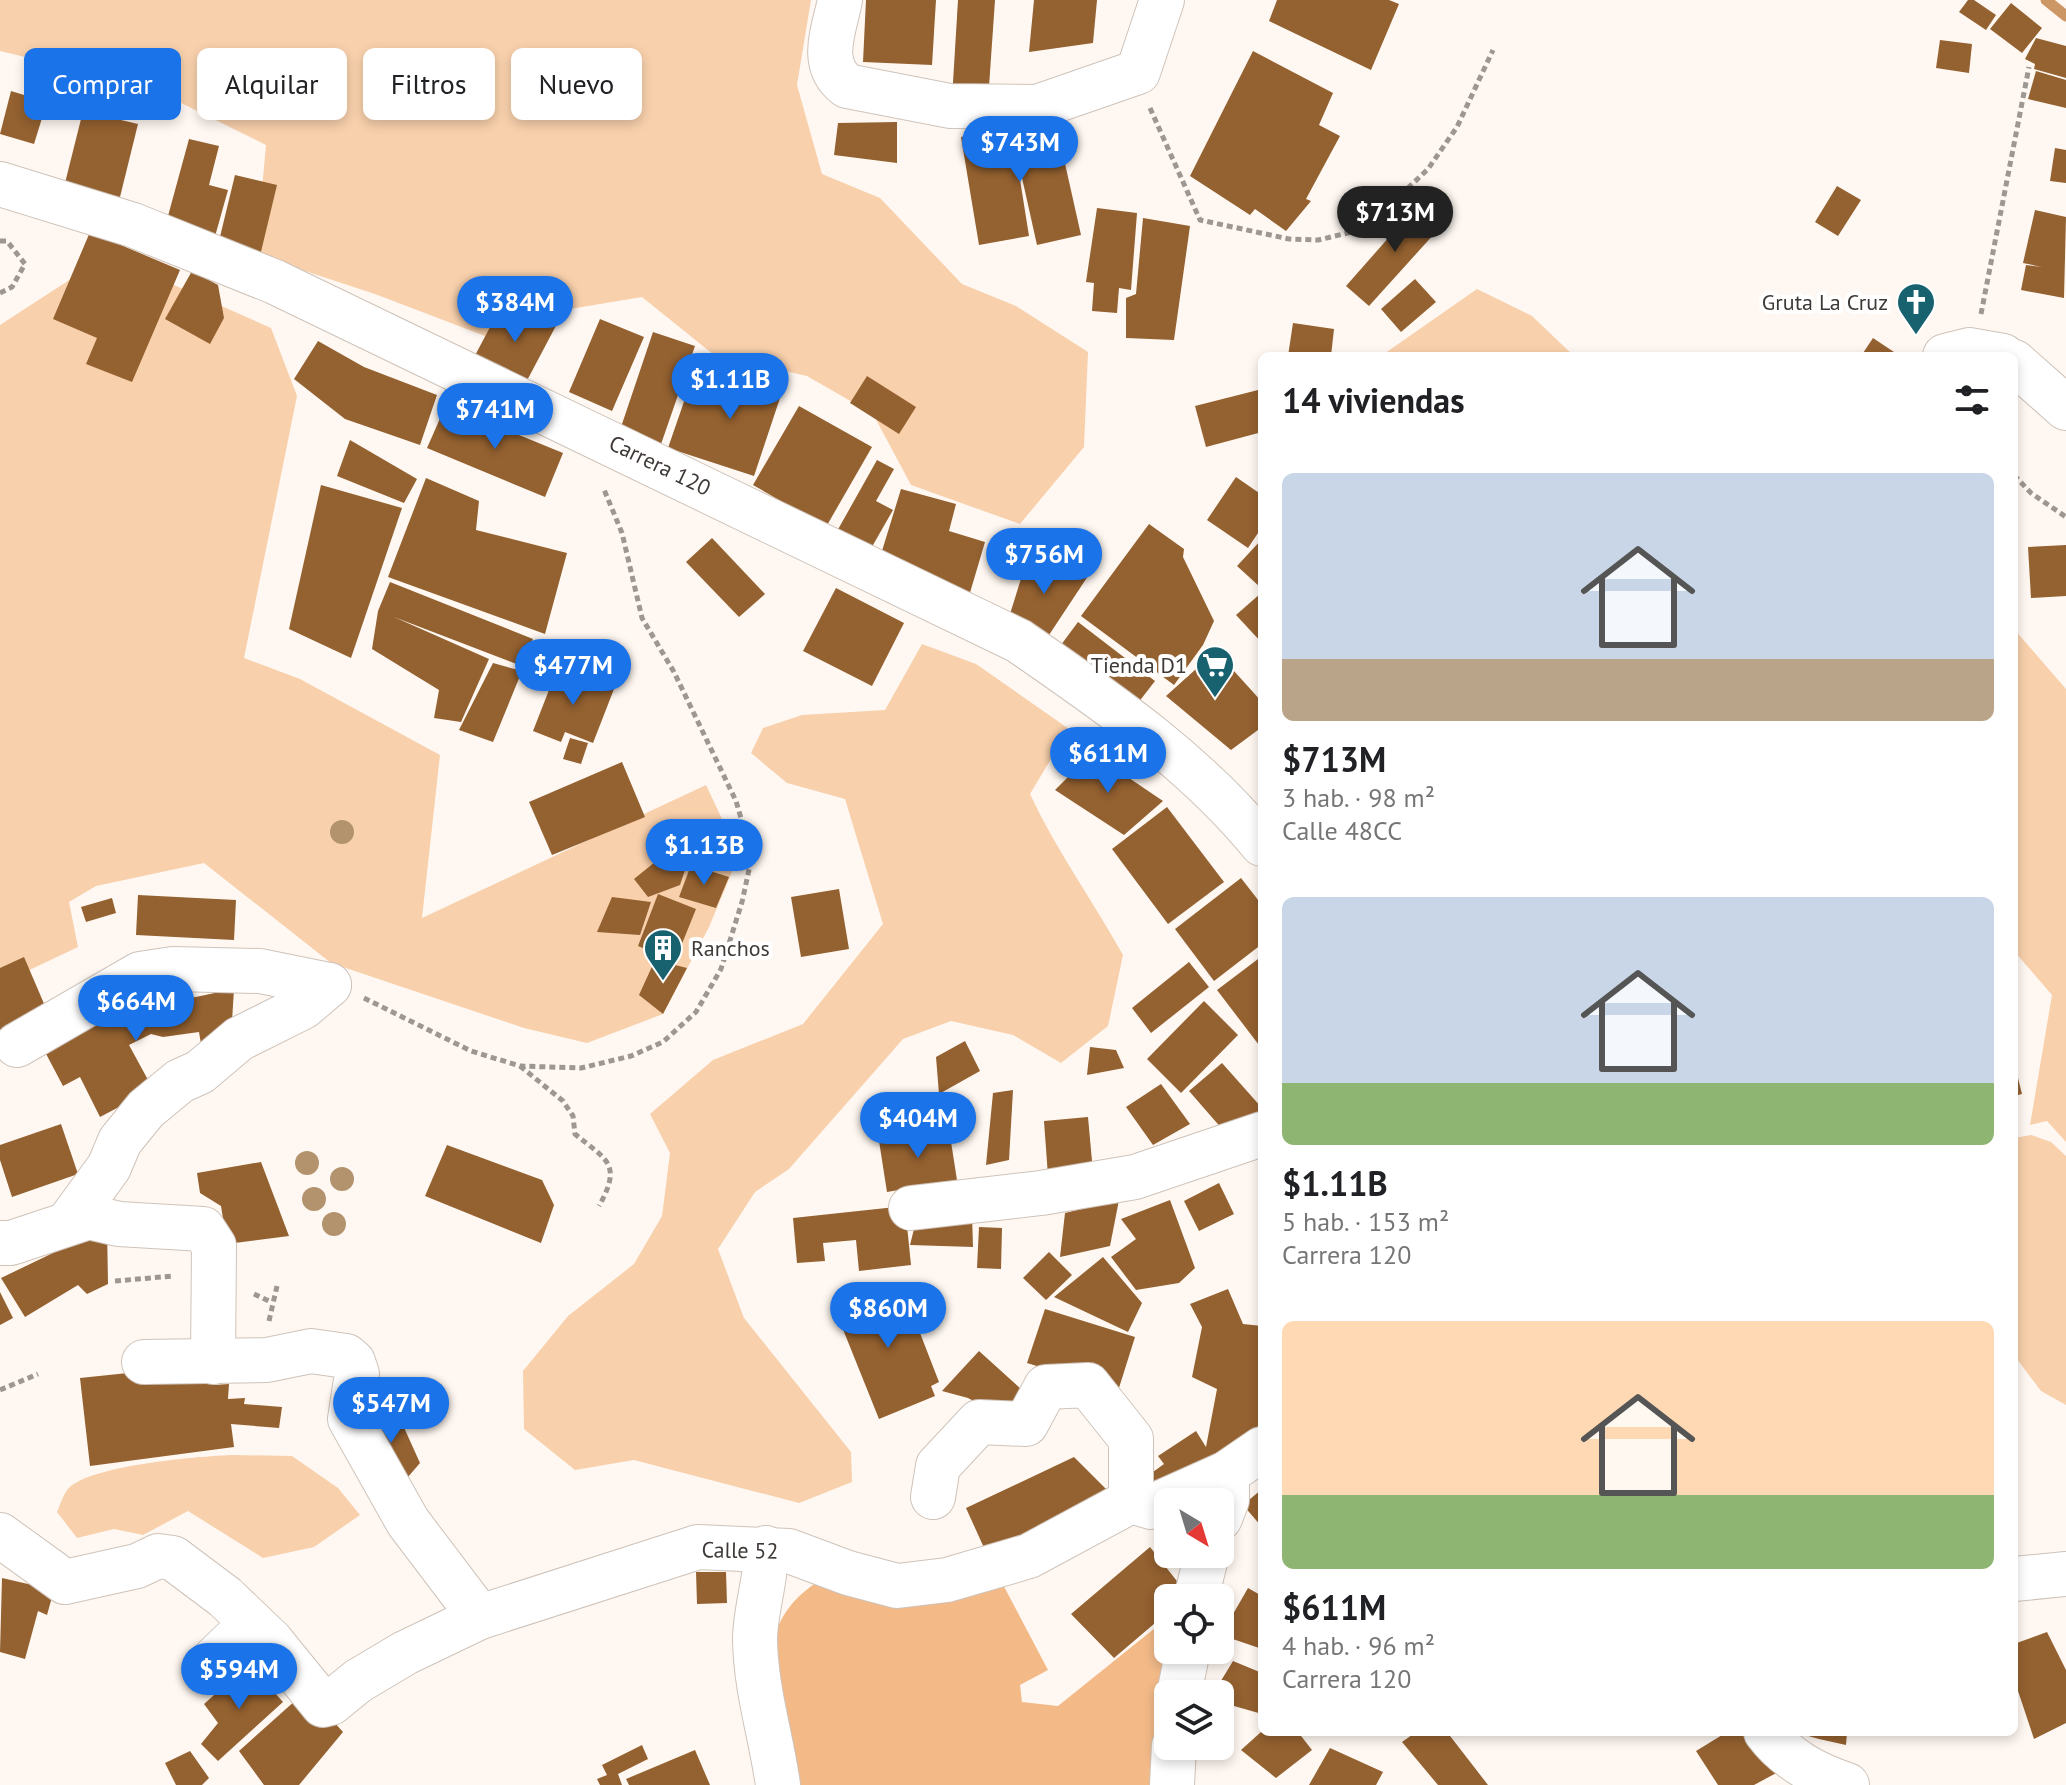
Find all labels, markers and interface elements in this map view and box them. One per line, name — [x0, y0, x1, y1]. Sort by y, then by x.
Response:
chip: Comprar — [24, 48, 181, 120]
chip: Alquilar — [197, 48, 347, 120]
chip: Filtros — [363, 48, 495, 120]
chip: Nuevo — [511, 48, 642, 120]
pin: $743M — [964, 116, 1076, 184]
text: $743M — [980, 125, 1060, 158]
pin: $713M — [1339, 186, 1451, 254]
text: $713M — [1355, 195, 1435, 228]
pin: $384M — [459, 276, 571, 344]
church icon: Gruta La Cruz — [1895, 281, 1937, 336]
text: $384M — [475, 285, 555, 318]
place label: Gruta La Cruz — [1762, 288, 1888, 316]
pin: $1.11B — [665, 353, 795, 421]
text: $1.11B — [690, 362, 770, 395]
text: 14 viviendas — [1282, 378, 1465, 422]
icon: filters — [1950, 378, 1994, 422]
pin: $741M — [439, 383, 551, 451]
text: $741M — [455, 392, 535, 425]
street label: Carrera 120 — [605, 428, 715, 502]
icon: home — [1566, 525, 1710, 669]
pin: $756M — [988, 528, 1100, 596]
text: $756M — [1004, 537, 1084, 570]
pin: $477M — [517, 639, 629, 707]
supermarket icon: Tienda D1 — [1194, 644, 1236, 699]
text: $477M — [533, 648, 613, 681]
place label: Tienda D1 — [1091, 651, 1187, 679]
pin: $611M — [1052, 727, 1164, 795]
text: $611M — [1068, 736, 1148, 769]
text: $713M — [1282, 737, 1386, 781]
text: 3 hab. · 98 m² — [1282, 781, 1435, 814]
text: Calle 48CC — [1282, 814, 1402, 847]
pin: $1.13B — [639, 819, 769, 887]
text: $1.13B — [664, 828, 744, 861]
building icon: Ranchos — [642, 927, 684, 982]
place label: Ranchos — [691, 934, 770, 962]
icon: home — [1566, 949, 1710, 1093]
pin: $664M — [80, 975, 192, 1043]
text: $664M — [96, 984, 176, 1017]
pin: $404M — [862, 1092, 974, 1160]
text: $404M — [878, 1101, 958, 1134]
text: $1.11B — [1282, 1161, 1388, 1205]
text: 5 hab. · 153 m² — [1282, 1205, 1449, 1238]
text: Carrera 120 — [1282, 1238, 1411, 1271]
pin: $860M — [832, 1282, 944, 1350]
text: $860M — [848, 1291, 928, 1324]
icon: home — [1566, 1373, 1710, 1517]
pin: $547M — [335, 1377, 447, 1445]
text: $547M — [351, 1386, 431, 1419]
north arrow — [1154, 1488, 1234, 1568]
map controls — [1154, 1488, 1234, 1760]
street label: Calle 52 — [701, 1535, 779, 1565]
button: locate — [1154, 1584, 1234, 1664]
text: $611M — [1282, 1585, 1386, 1629]
text: 4 hab. · 96 m² — [1282, 1629, 1435, 1662]
pin: $594M — [183, 1643, 295, 1711]
text: $594M — [199, 1652, 279, 1685]
text: Carrera 120 — [1282, 1662, 1411, 1695]
button: layers — [1154, 1680, 1234, 1760]

